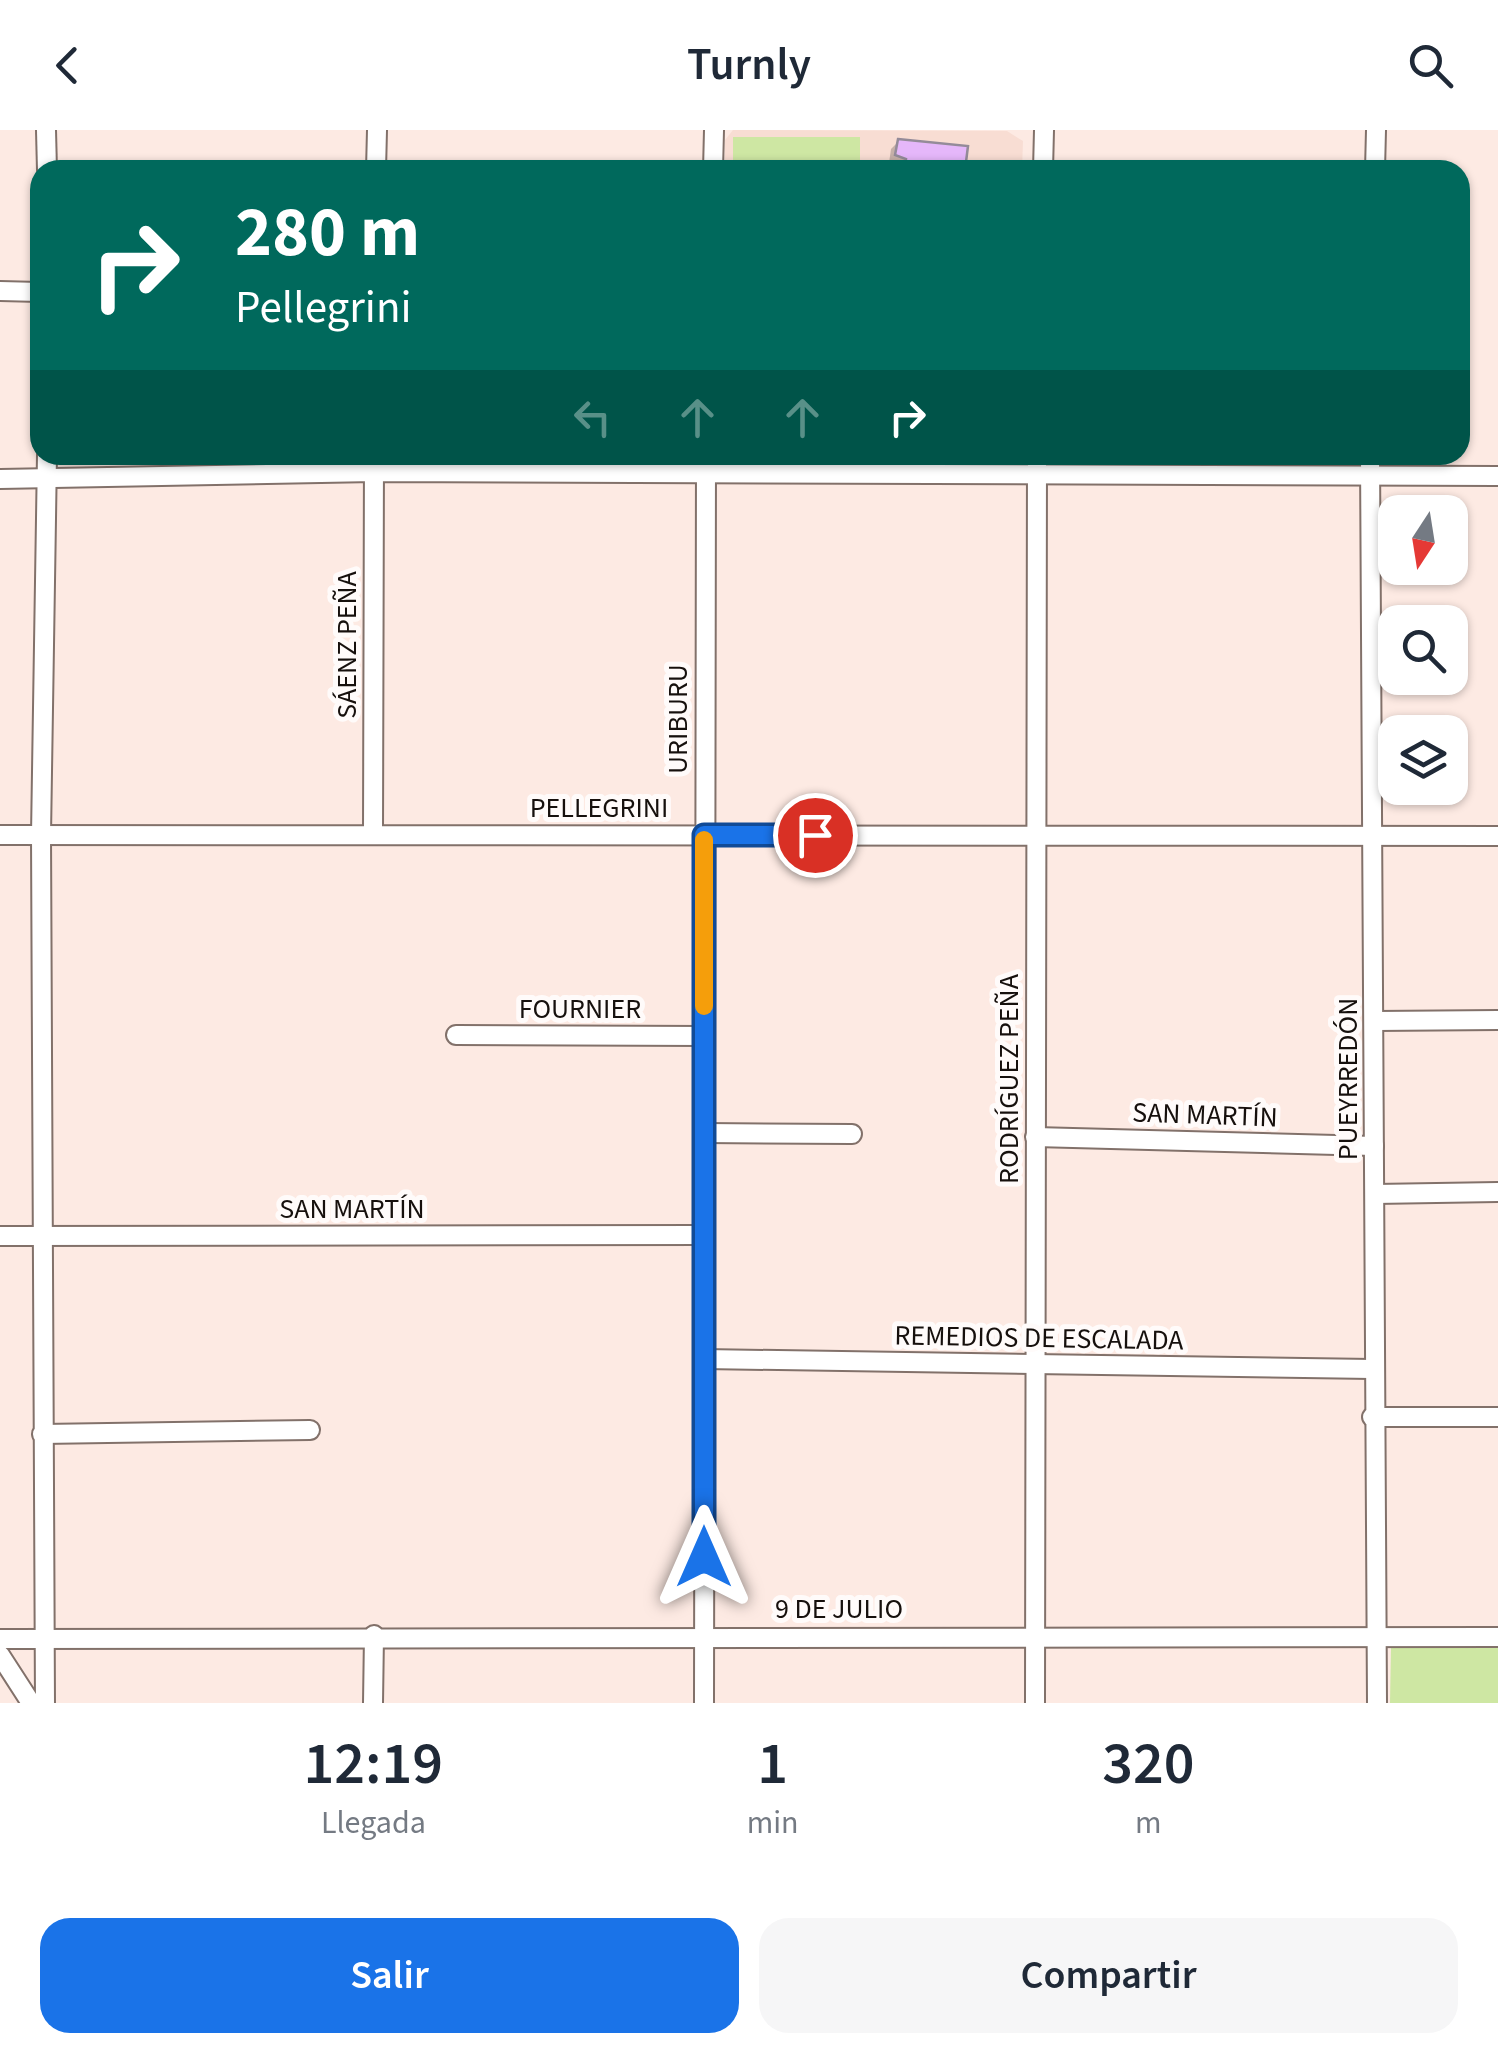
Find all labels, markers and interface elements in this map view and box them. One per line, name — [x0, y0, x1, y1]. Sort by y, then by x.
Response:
text: Turnly — [687, 33, 811, 97]
icon: back — [40, 38, 95, 93]
icon: search — [1403, 38, 1458, 93]
text: 280 m — [235, 183, 420, 283]
icon: right — [70, 200, 200, 330]
text: Pellegrini — [235, 276, 412, 340]
icon: left — [565, 390, 620, 445]
icon: ahead — [670, 390, 725, 445]
icon: ahead — [775, 390, 830, 445]
icon: right — [880, 390, 935, 445]
north arrow — [1378, 495, 1468, 585]
map controls — [1378, 495, 1468, 805]
street label: SÁENZ PEÑA — [327, 570, 367, 719]
button: search — [1378, 605, 1468, 695]
street label: URIBURU — [658, 664, 698, 774]
button: layers — [1378, 715, 1468, 805]
street label: PELLEGRINI — [530, 788, 668, 828]
pin — [773, 793, 858, 878]
icon: arrive — [788, 808, 843, 863]
street label: RODRÍGUEZ PEÑA — [989, 973, 1029, 1184]
street label: FOURNIER — [519, 989, 641, 1029]
street label: PUEYRREDÓN — [1328, 998, 1368, 1160]
street label: SAN MARTÍN — [1132, 1092, 1278, 1138]
street label: SAN MARTÍN — [279, 1189, 425, 1229]
street label: REMEDIOS DE ESCALADA — [894, 1315, 1185, 1361]
position arrow — [652, 1505, 756, 1609]
street label: 9 DE JULIO — [775, 1589, 903, 1629]
text: 12:19 — [304, 1722, 443, 1807]
text: 1 — [757, 1722, 788, 1807]
text: 320 — [1102, 1722, 1194, 1807]
text: Llegada — [321, 1800, 426, 1846]
text: min — [747, 1800, 799, 1846]
text: m — [1135, 1800, 1162, 1846]
button: Salir — [40, 1918, 739, 2033]
button: Compartir — [759, 1918, 1458, 2033]

